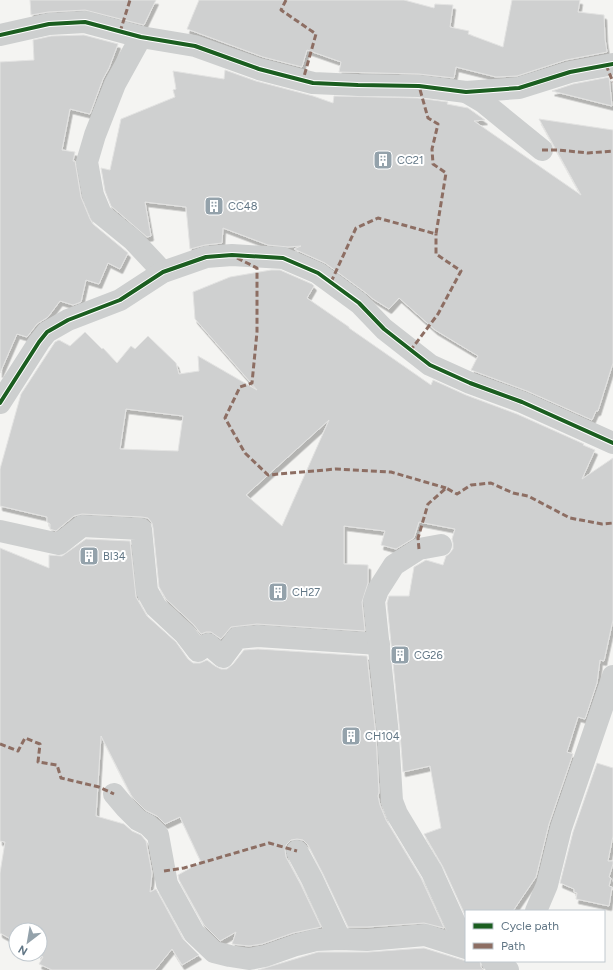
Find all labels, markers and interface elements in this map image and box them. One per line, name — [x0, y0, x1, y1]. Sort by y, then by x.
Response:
building icon: CC21 — [372, 149, 394, 171]
place label: CC21 — [397, 154, 424, 167]
building icon: CC48 — [203, 195, 225, 217]
place label: CC48 — [228, 200, 258, 213]
building icon: BI34 — [78, 545, 100, 567]
place label: BI34 — [103, 550, 126, 563]
building icon: CH27 — [267, 581, 289, 603]
place label: CH27 — [292, 586, 320, 599]
building icon: CG26 — [389, 644, 411, 666]
place label: CG26 — [414, 649, 443, 662]
building icon: CH104 — [340, 725, 362, 747]
place label: CH104 — [365, 730, 400, 743]
legend — [465, 910, 605, 962]
text: Cycle path — [501, 919, 559, 933]
north arrow — [8, 922, 48, 962]
text: Path — [501, 939, 525, 953]
text: N — [16, 942, 30, 958]

